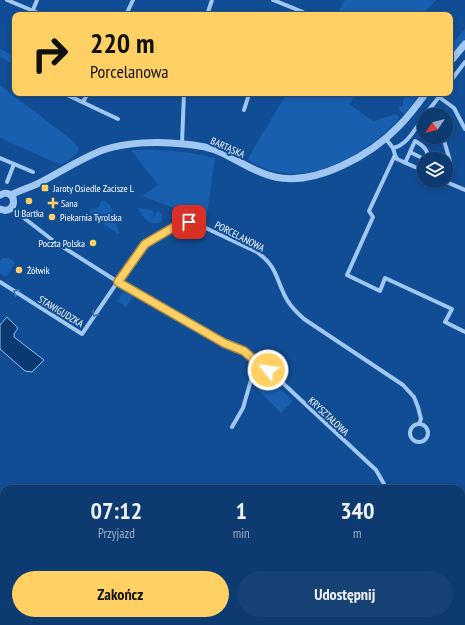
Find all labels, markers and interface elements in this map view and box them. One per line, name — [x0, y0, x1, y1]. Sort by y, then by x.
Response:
text: 220 m — [90, 24, 154, 61]
icon: right — [24, 28, 76, 80]
text: Porcelanowa — [90, 60, 169, 83]
north arrow — [417, 108, 453, 144]
map controls — [417, 108, 453, 188]
street label: BARTĄSKA — [209, 134, 247, 161]
button: layers — [417, 152, 453, 188]
place label: Jaroty Osiedle Zacisze L — [52, 182, 135, 195]
marker: Jaroty Osiedle Zacisze L — [40, 183, 50, 193]
marker: U Bartka — [24, 196, 34, 206]
place label: Sana — [61, 197, 78, 210]
marker: Sana — [48, 198, 58, 208]
pin — [172, 205, 206, 239]
place label: U Bartka — [14, 207, 44, 220]
place label: Piekarnia Tyrolska — [60, 211, 122, 224]
icon: arrive — [178, 211, 200, 233]
marker: Piekarnia Tyrolska — [47, 212, 57, 222]
street label: PORCELANOWA — [213, 218, 267, 255]
place label: Poczta Polska — [38, 237, 85, 250]
marker: Poczta Polska — [88, 238, 98, 248]
place label: Żółwik — [27, 264, 50, 277]
marker: Żółwik — [14, 265, 24, 275]
one-way arrow — [13, 290, 20, 297]
street label: STAWIGUDZKA — [36, 293, 86, 330]
one-way arrow — [93, 310, 100, 317]
position arrow — [247, 349, 289, 391]
street label: KRYSZTAŁOWA — [306, 394, 352, 439]
text: 07:12 — [90, 495, 142, 526]
text: 1 — [235, 495, 247, 526]
text: 340 — [340, 495, 375, 526]
text: Przyjazd — [98, 525, 135, 542]
text: min — [233, 525, 250, 542]
text: m — [353, 525, 362, 542]
button: Zakończ — [12, 571, 229, 617]
button: Udostępnij — [237, 571, 453, 617]

